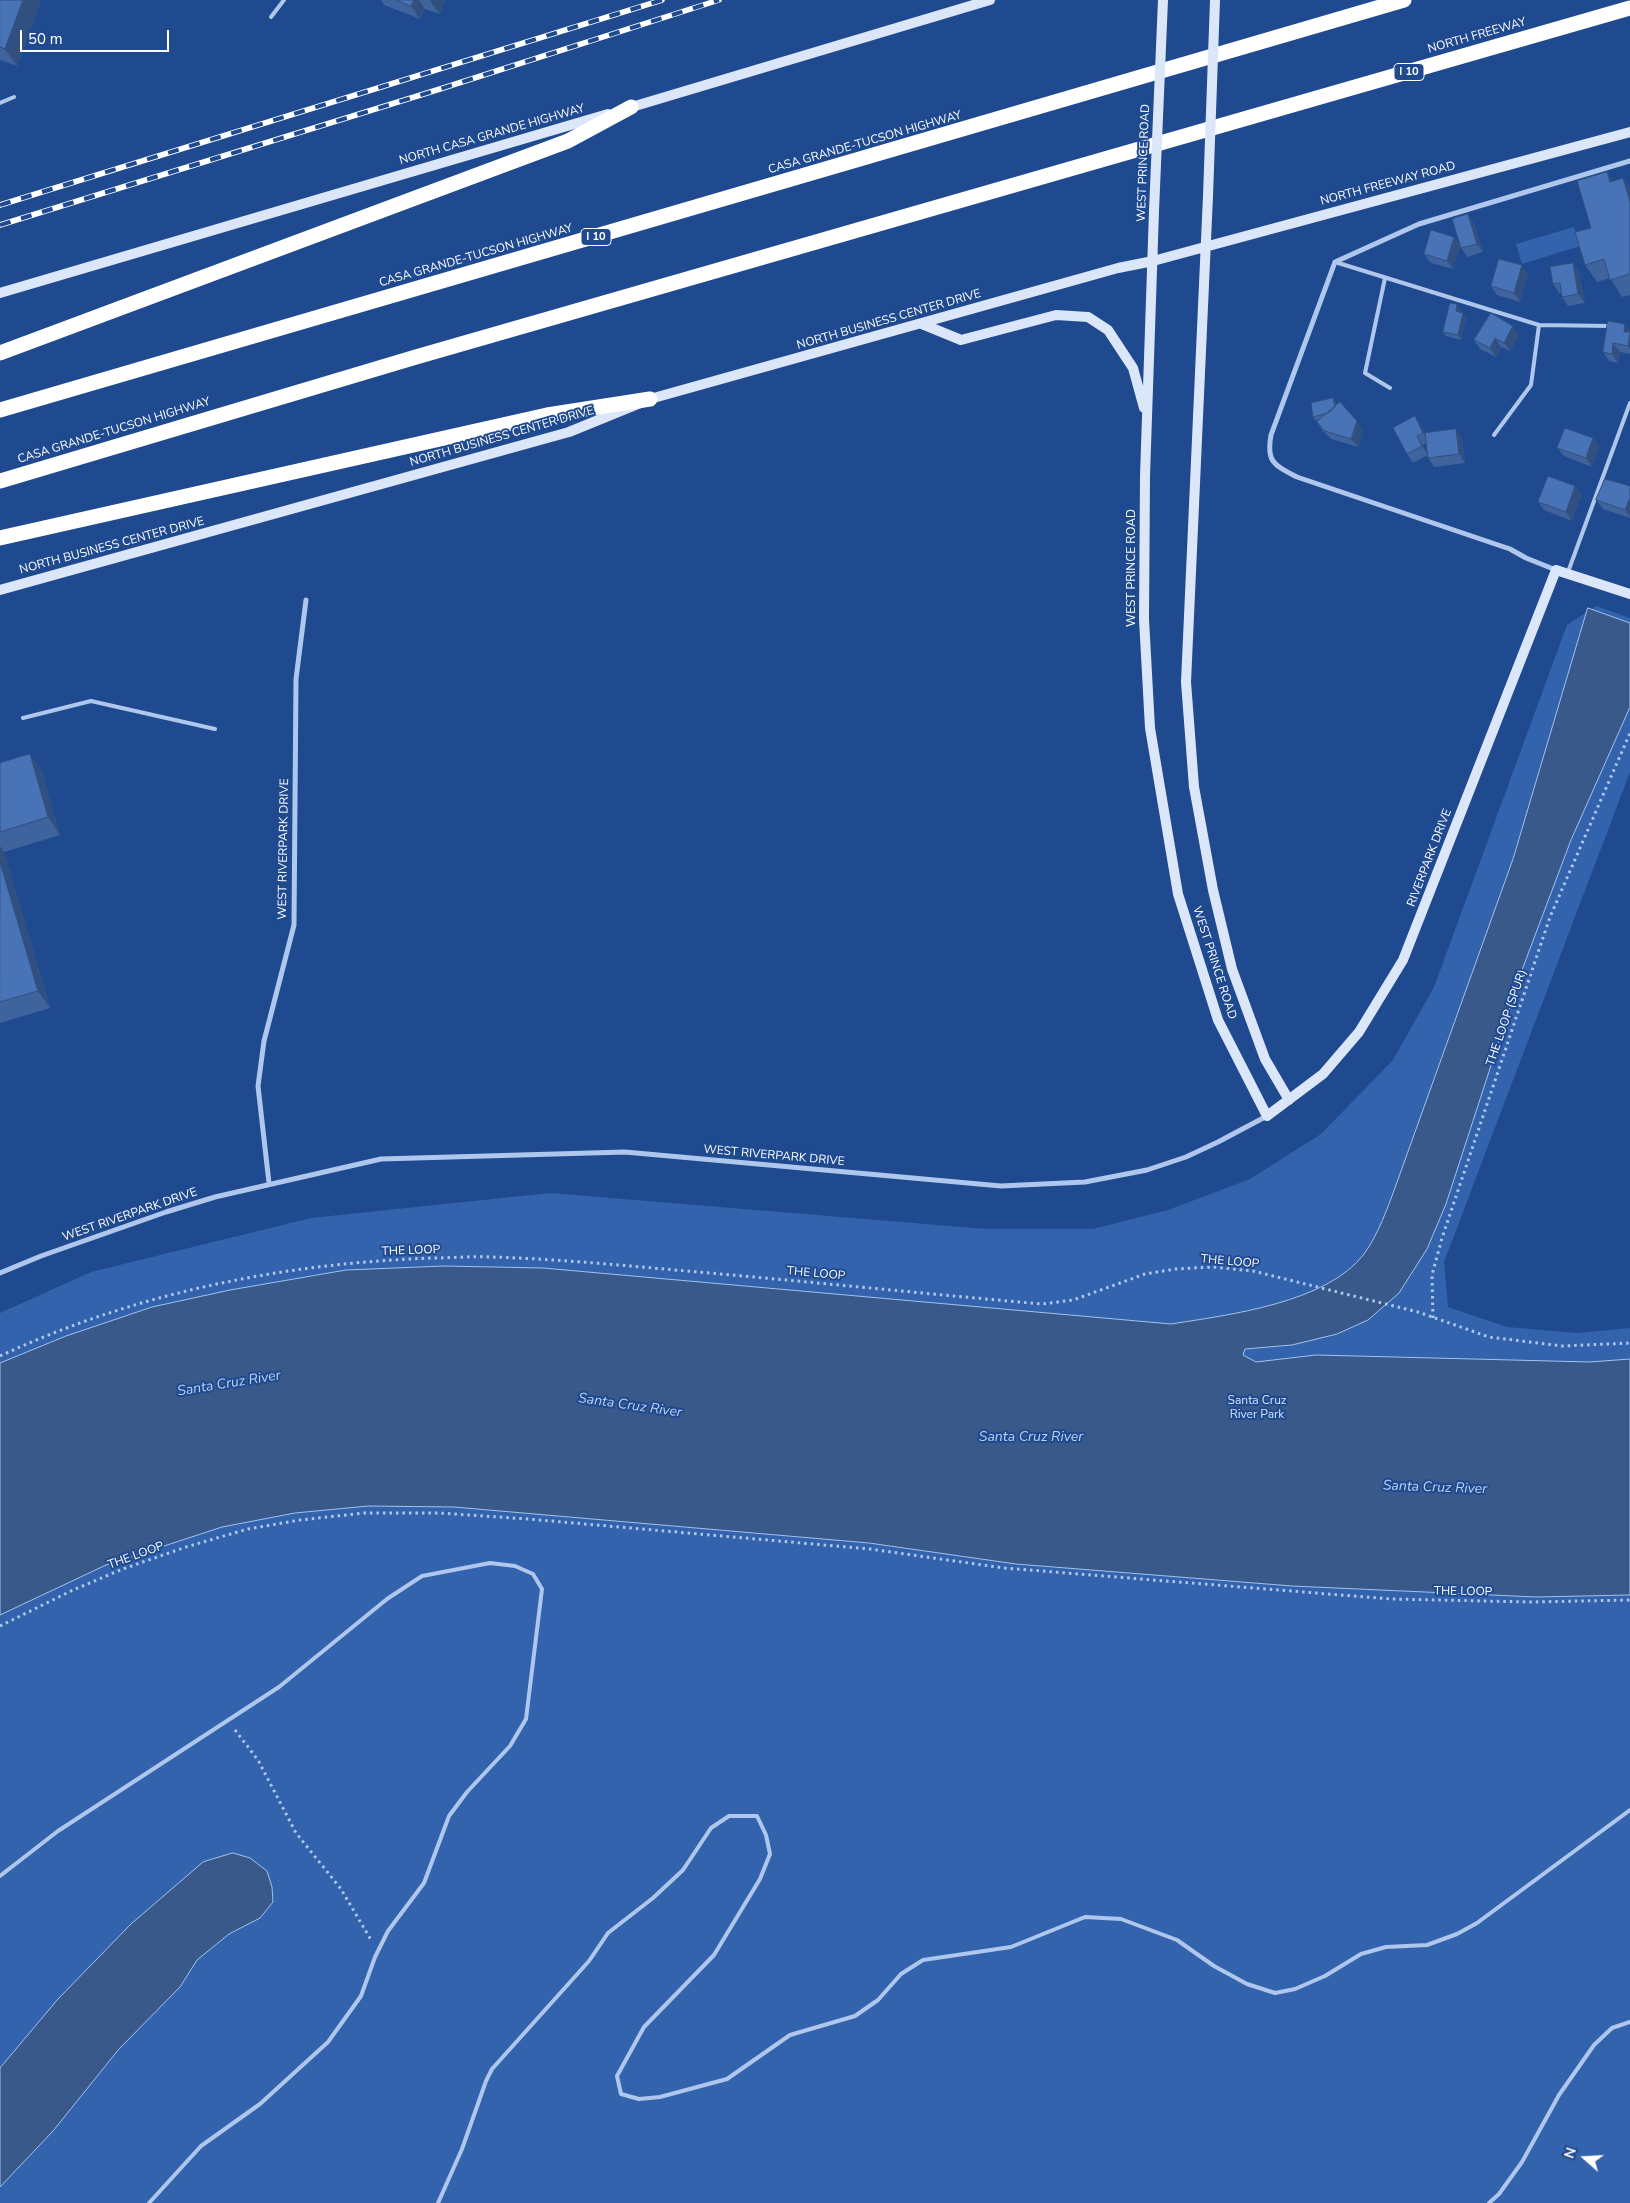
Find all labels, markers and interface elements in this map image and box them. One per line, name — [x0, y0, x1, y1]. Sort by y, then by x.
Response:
street label: NORTH FREEWAY — [1426, 15, 1528, 57]
scale bar — [22, 20, 171, 52]
text: 50 m — [28, 29, 63, 49]
road number: I 10 — [1394, 64, 1424, 80]
street label: NORTH CASA GRANDE HIGHWAY — [398, 102, 586, 168]
street label: WEST PRINCE ROAD — [1135, 104, 1153, 222]
street label: CASA GRANDE-TUCSON HIGHWAY — [767, 108, 963, 178]
street label: NORTH FREEWAY ROAD — [1319, 159, 1457, 209]
street label: CASA GRANDE-TUCSON HIGHWAY — [378, 221, 574, 291]
road number: I 10 — [581, 228, 611, 246]
street label: NORTH BUSINESS CENTER DRIVE — [795, 287, 983, 353]
street label: CASA GRANDE-TUCSON HIGHWAY — [16, 395, 212, 467]
street label: NORTH BUSINESS CENTER DRIVE — [408, 404, 596, 470]
street label: WEST PRINCE ROAD — [1125, 509, 1139, 627]
street label: NORTH BUSINESS CENTER DRIVE — [18, 514, 206, 578]
street label: WEST RIVERPARK DRIVE — [276, 778, 292, 920]
street label: RIVERPARK DRIVE — [1405, 807, 1455, 909]
street label: WEST PRINCE ROAD — [1189, 905, 1239, 1021]
street label: THE LOOP (SPUR) — [1484, 968, 1530, 1068]
street label: WEST RIVERPARK DRIVE — [703, 1143, 845, 1169]
street label: WEST RIVERPARK DRIVE — [61, 1185, 199, 1245]
street label: THE LOOP — [382, 1243, 440, 1259]
street label: THE LOOP — [1200, 1252, 1260, 1272]
street label: THE LOOP — [786, 1264, 846, 1284]
water label: Santa Cruz River — [176, 1368, 282, 1400]
water label: Santa Cruz River — [577, 1390, 683, 1422]
park label: Santa Cruz River Park — [1228, 1394, 1286, 1422]
water label: Santa Cruz River — [979, 1430, 1083, 1446]
water label: Santa Cruz River — [1383, 1478, 1487, 1498]
street label: THE LOOP — [106, 1539, 166, 1573]
street label: THE LOOP — [1434, 1584, 1492, 1600]
north arrow — [1560, 2133, 1610, 2183]
text: N — [1560, 2145, 1581, 2161]

